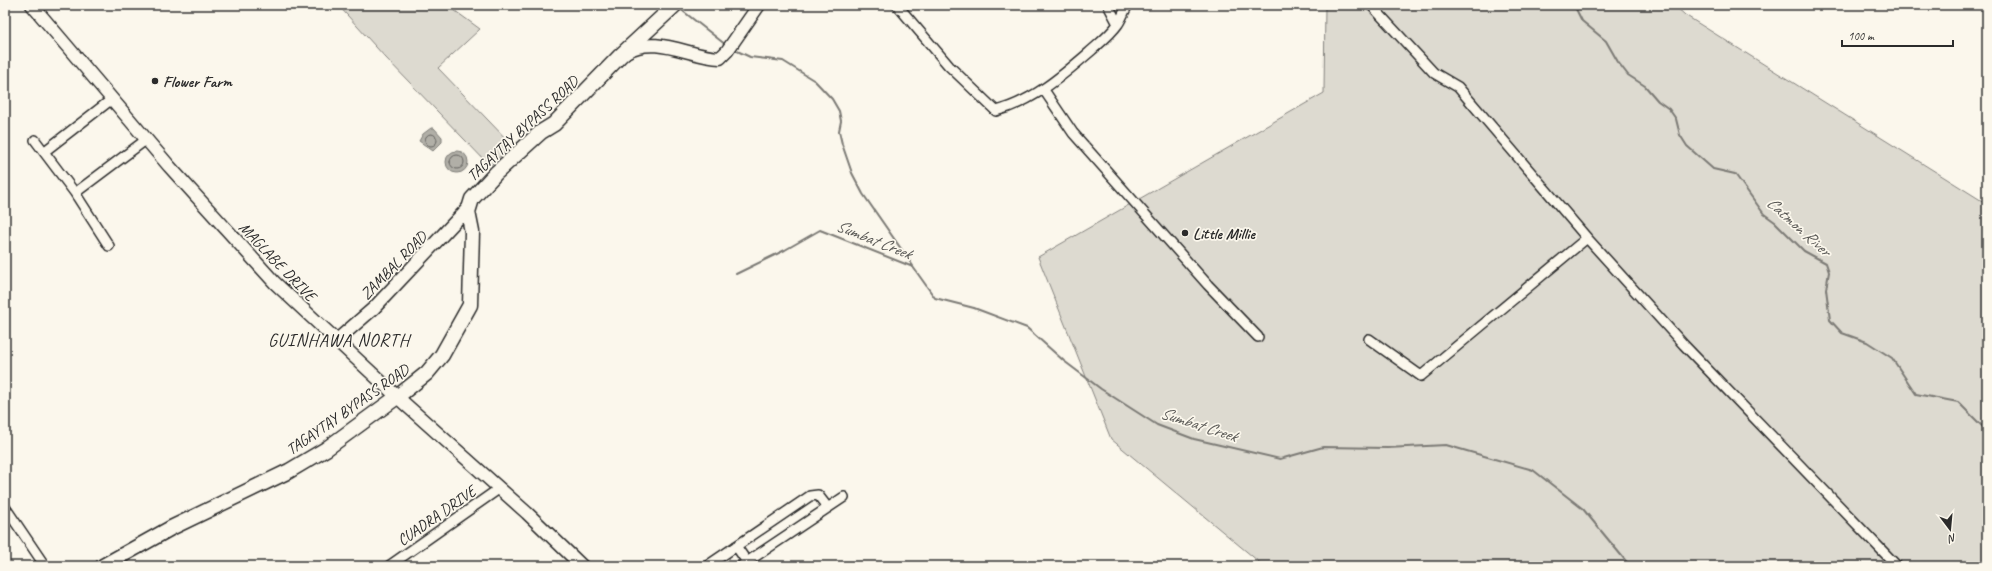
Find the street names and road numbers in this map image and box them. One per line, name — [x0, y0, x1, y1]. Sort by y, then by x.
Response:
street label: TAGAYTAY BYPASS ROAD — [463, 71, 584, 186]
street label: MAGLABE DRIVE — [234, 218, 322, 307]
street label: ZAMBAL ROAD — [356, 226, 432, 304]
street label: TAGAYTAY BYPASS ROAD — [282, 359, 414, 460]
street label: CUADRA DRIVE — [393, 480, 482, 550]

